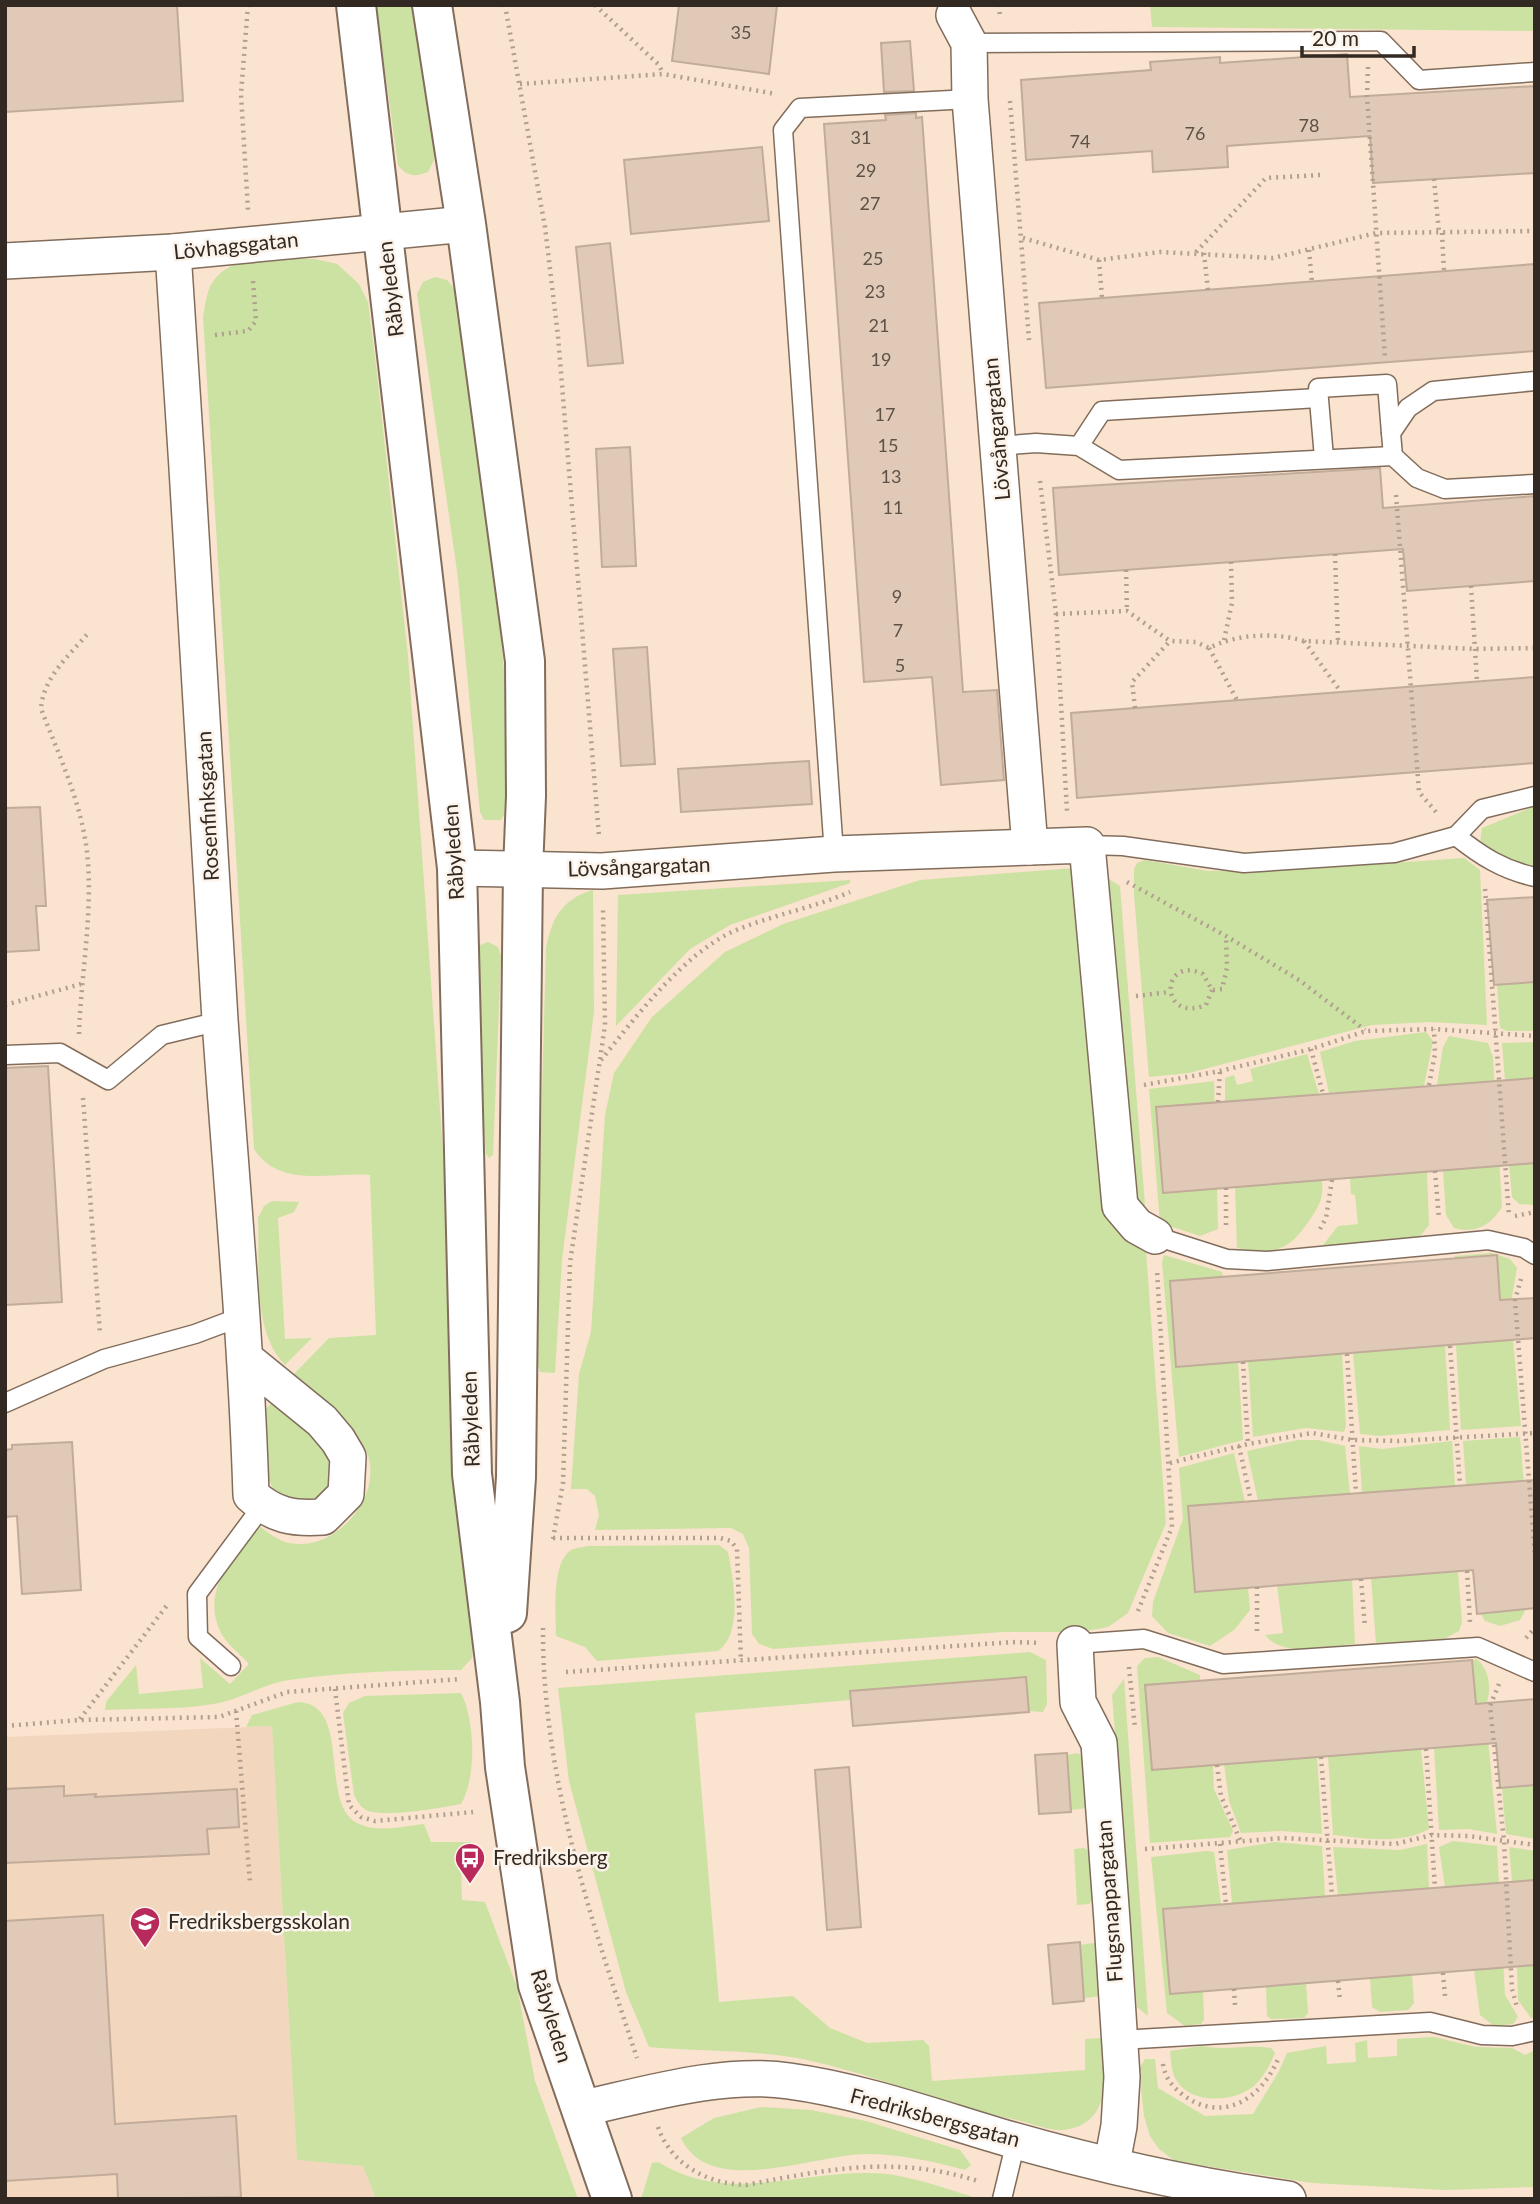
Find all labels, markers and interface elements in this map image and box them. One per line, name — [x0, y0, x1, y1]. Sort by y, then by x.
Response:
scale bar — [1302, 14, 1414, 58]
house number: 35 — [731, 21, 751, 43]
text: 20 m — [1312, 25, 1359, 50]
house number: 78 — [1299, 114, 1319, 136]
house number: 76 — [1185, 122, 1205, 144]
house number: 31 — [851, 126, 871, 148]
house number: 74 — [1070, 130, 1090, 152]
house number: 29 — [856, 159, 876, 181]
house number: 27 — [860, 192, 880, 214]
street label: Lövhagsgatan — [172, 226, 300, 263]
street label: Råbyleden — [371, 240, 408, 339]
house number: 25 — [863, 247, 883, 269]
house number: 23 — [865, 280, 885, 302]
house number: 21 — [869, 314, 889, 336]
house number: 19 — [871, 348, 891, 370]
street label: Lövsångargatan — [977, 357, 1014, 502]
house number: 17 — [875, 403, 895, 425]
house number: 15 — [878, 434, 898, 456]
house number: 13 — [881, 465, 901, 487]
house number: 11 — [883, 496, 903, 518]
house number: 9 — [892, 585, 902, 607]
house number: 7 — [893, 619, 903, 641]
house number: 5 — [895, 654, 905, 676]
street label: Rosenfinksgatan — [190, 730, 223, 882]
street label: Råbyleden — [437, 803, 468, 901]
street label: Lövsångargatan — [567, 851, 711, 880]
street label: Råbyleden — [455, 1370, 484, 1468]
street label: Flugsnappargatan — [1090, 1819, 1127, 1983]
bus stop icon: Fredriksberg — [453, 1841, 487, 1885]
place label: Fredriksberg — [493, 1844, 608, 1869]
school or university icon: Fredriksbergsskolan — [128, 1905, 162, 1949]
place label: Fredriksbergsskolan — [168, 1908, 350, 1933]
street label: Råbyleden — [526, 1966, 578, 2065]
street label: Fredriksbergsgatan — [848, 2082, 1023, 2151]

